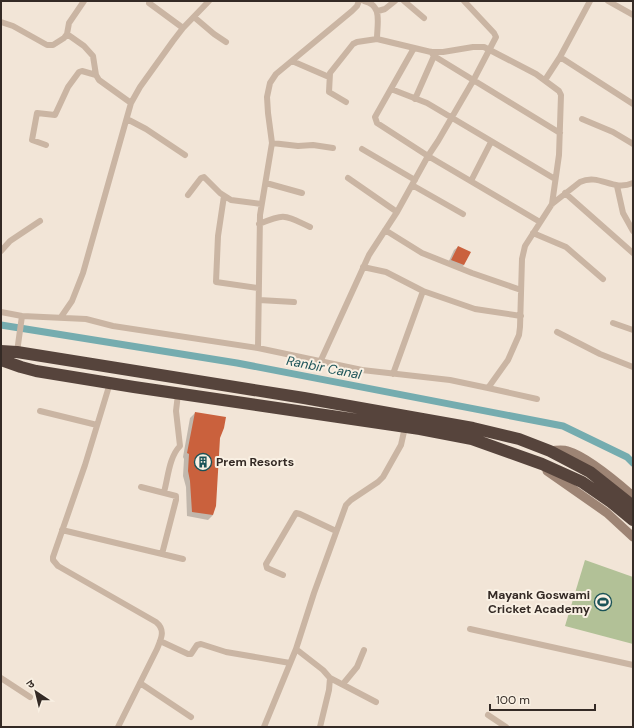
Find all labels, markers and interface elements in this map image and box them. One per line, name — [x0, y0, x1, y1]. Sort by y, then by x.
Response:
water label: Ranbir Canal — [285, 352, 364, 383]
building icon: Prem Resorts — [193, 452, 213, 472]
place label: Prem Resorts — [216, 454, 294, 470]
place label: Mayank Goswami Cricket Academy — [488, 587, 591, 617]
sports icon: Mayank Goswami Cricket Academy — [593, 592, 613, 612]
north arrow — [16, 672, 56, 712]
text: उ — [24, 676, 37, 691]
scale bar — [490, 686, 595, 712]
text: 100 m — [496, 692, 530, 708]

